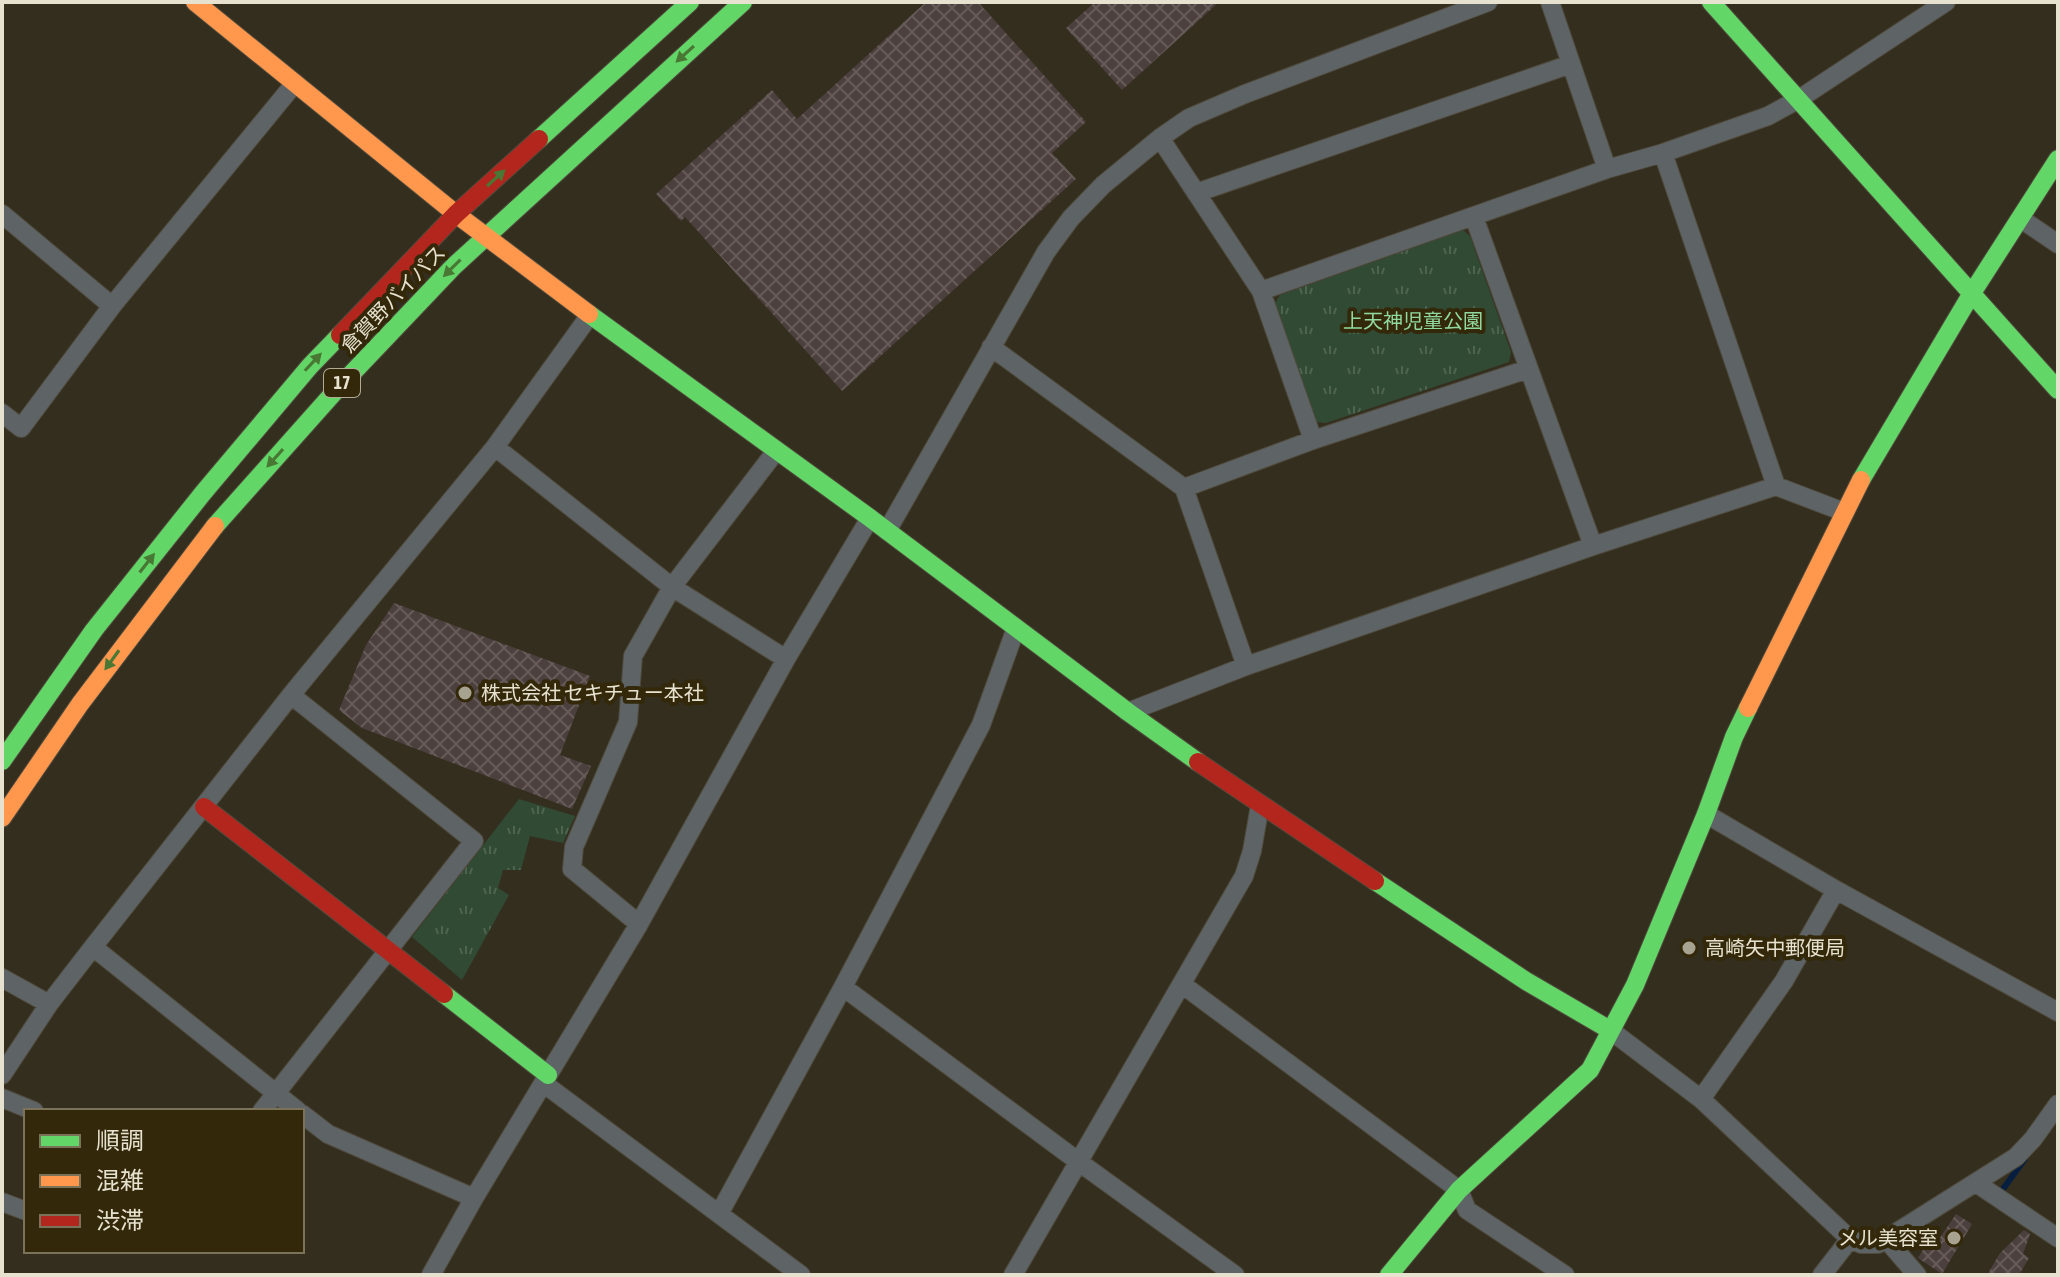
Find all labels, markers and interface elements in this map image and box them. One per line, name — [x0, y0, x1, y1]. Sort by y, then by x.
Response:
one-way arrow — [676, 45, 695, 63]
one-way arrow — [486, 169, 505, 187]
street label: 倉賀野バイパス — [336, 240, 449, 357]
one-way arrow — [443, 258, 462, 277]
park label: 上天神児童公園 — [1343, 309, 1483, 332]
one-way arrow — [304, 353, 322, 372]
road number: 17 — [324, 369, 360, 397]
one-way arrow — [266, 448, 284, 467]
one-way arrow — [139, 553, 155, 573]
one-way arrow — [105, 650, 120, 671]
place label: 株式会社 セキチュー本社 — [481, 681, 704, 704]
marker: 株式会社 セキチュー本社 — [456, 684, 474, 702]
place label: 高崎矢中郵便局 — [1705, 936, 1845, 959]
marker: 高崎矢中郵便局 — [1680, 939, 1698, 957]
legend — [24, 1109, 304, 1253]
text: 順調 — [96, 1127, 144, 1154]
text: 混雑 — [96, 1167, 144, 1194]
text: 渋滞 — [96, 1207, 144, 1234]
place label: メル美容室 — [1838, 1226, 1938, 1249]
marker: メル美容室 — [1945, 1229, 1963, 1247]

